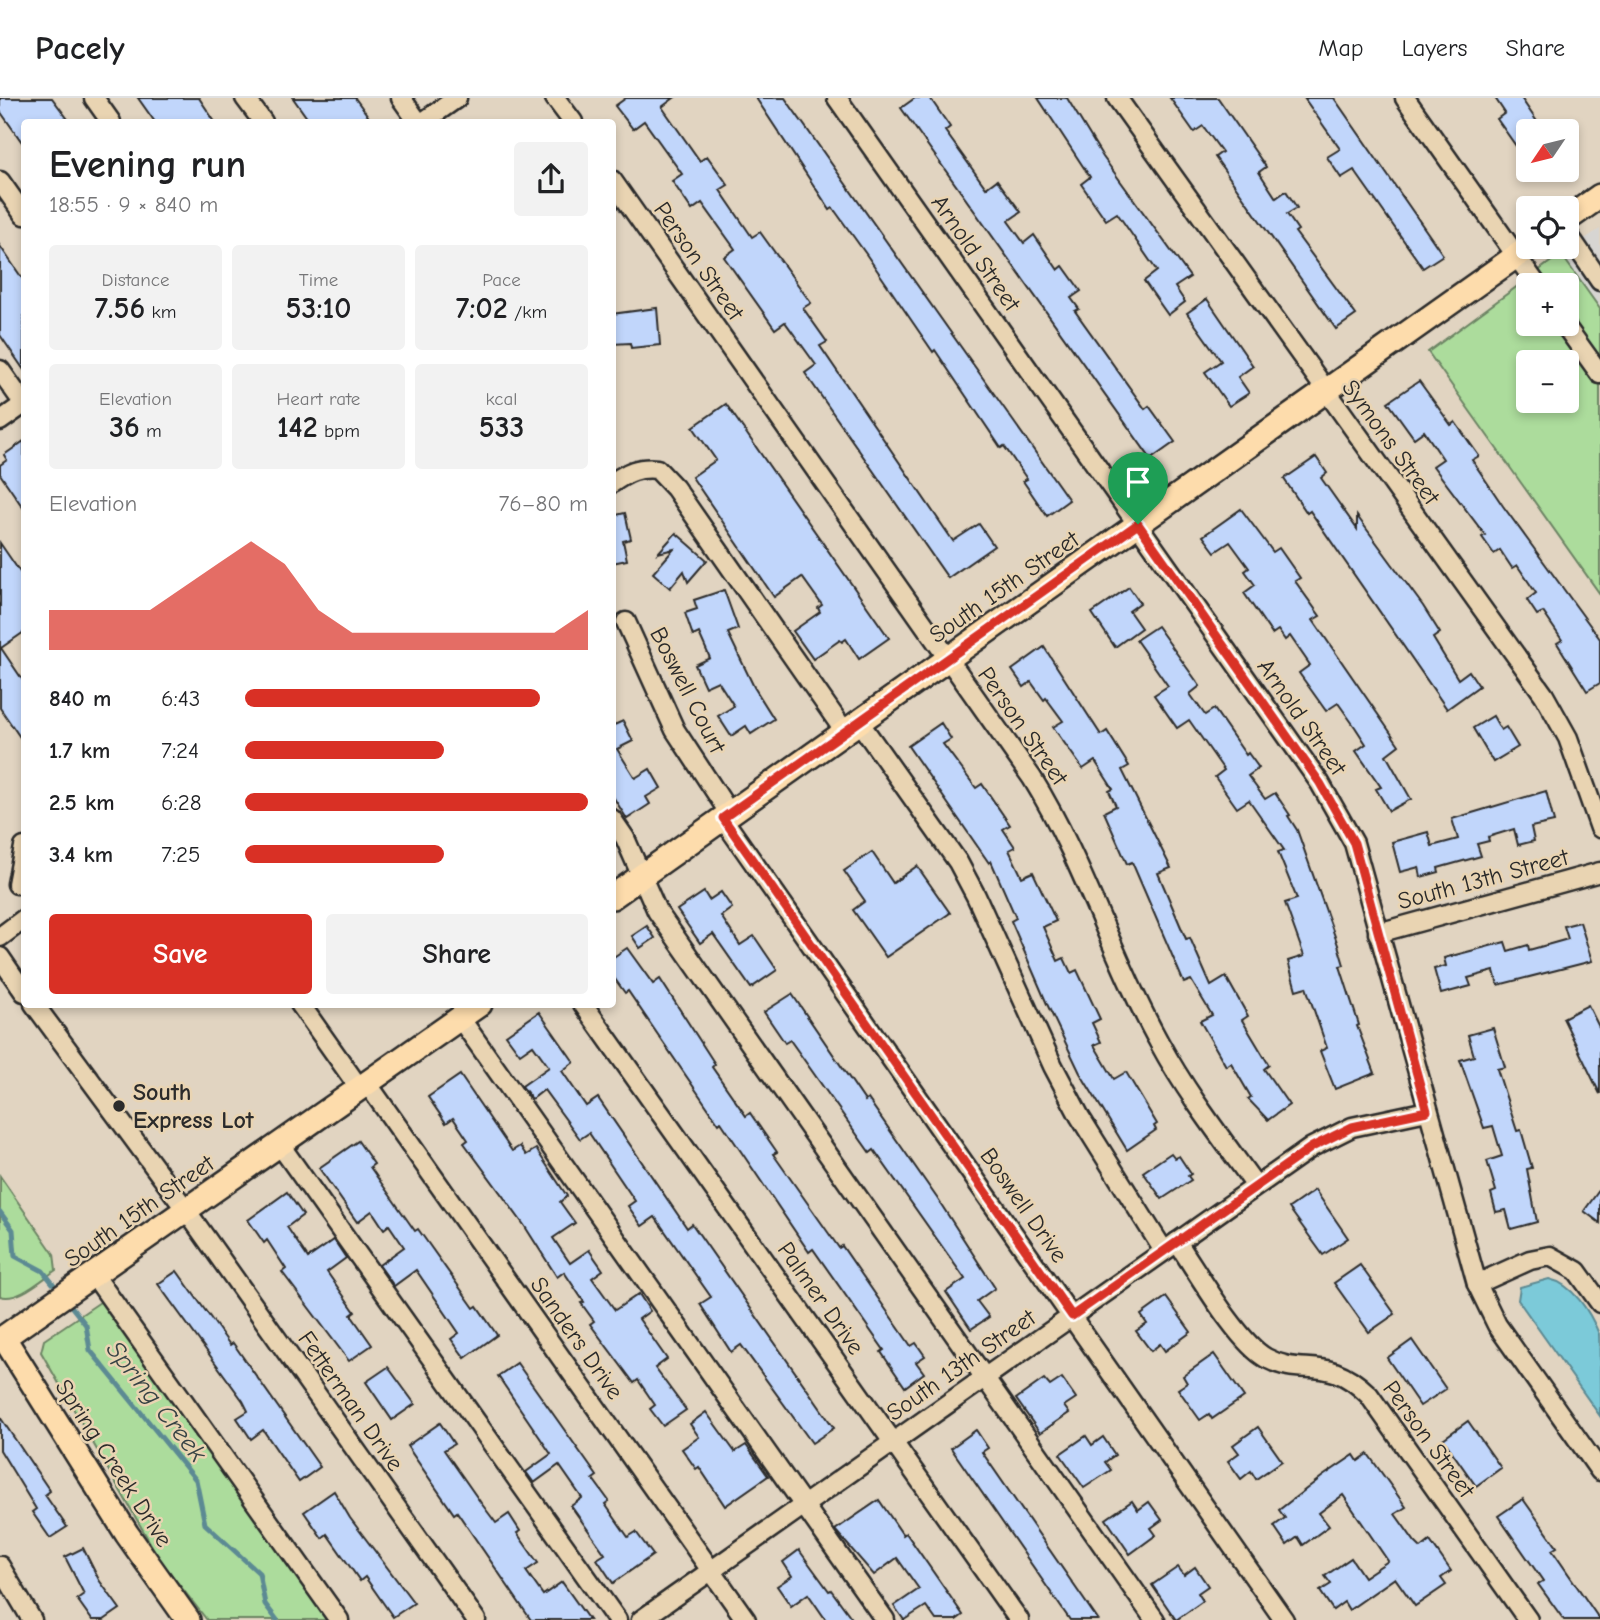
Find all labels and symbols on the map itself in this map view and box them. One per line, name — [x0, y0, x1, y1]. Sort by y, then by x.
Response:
north arrow — [1516, 119, 1578, 182]
street label: Arnold Street — [926, 189, 1027, 317]
street label: Person Street — [648, 196, 751, 326]
street label: Symons Street — [1336, 374, 1446, 511]
pin — [1108, 452, 1168, 524]
street label: South 15th Street — [924, 524, 1085, 649]
street label: Boswell Court — [644, 622, 732, 759]
street label: Arnold Street — [1252, 653, 1353, 781]
street label: Person Street — [972, 661, 1075, 791]
street label: South 13th Street — [1395, 842, 1572, 915]
place label: South Express Lot — [133, 1078, 255, 1134]
marker: South Express Lot — [111, 1098, 127, 1114]
street label: Boswell Drive — [974, 1142, 1074, 1268]
street label: South 15th Street — [59, 1148, 220, 1273]
street label: Palmer Drive — [772, 1236, 870, 1360]
street label: Sanders Drive — [525, 1271, 629, 1405]
street label: South 13th Street — [881, 1303, 1042, 1427]
street label: Fetterman Drive — [292, 1326, 410, 1476]
water label: Spring Creek — [100, 1335, 213, 1468]
street label: Spring Creek Drive — [49, 1374, 179, 1552]
street label: Person Street — [1377, 1375, 1482, 1504]

